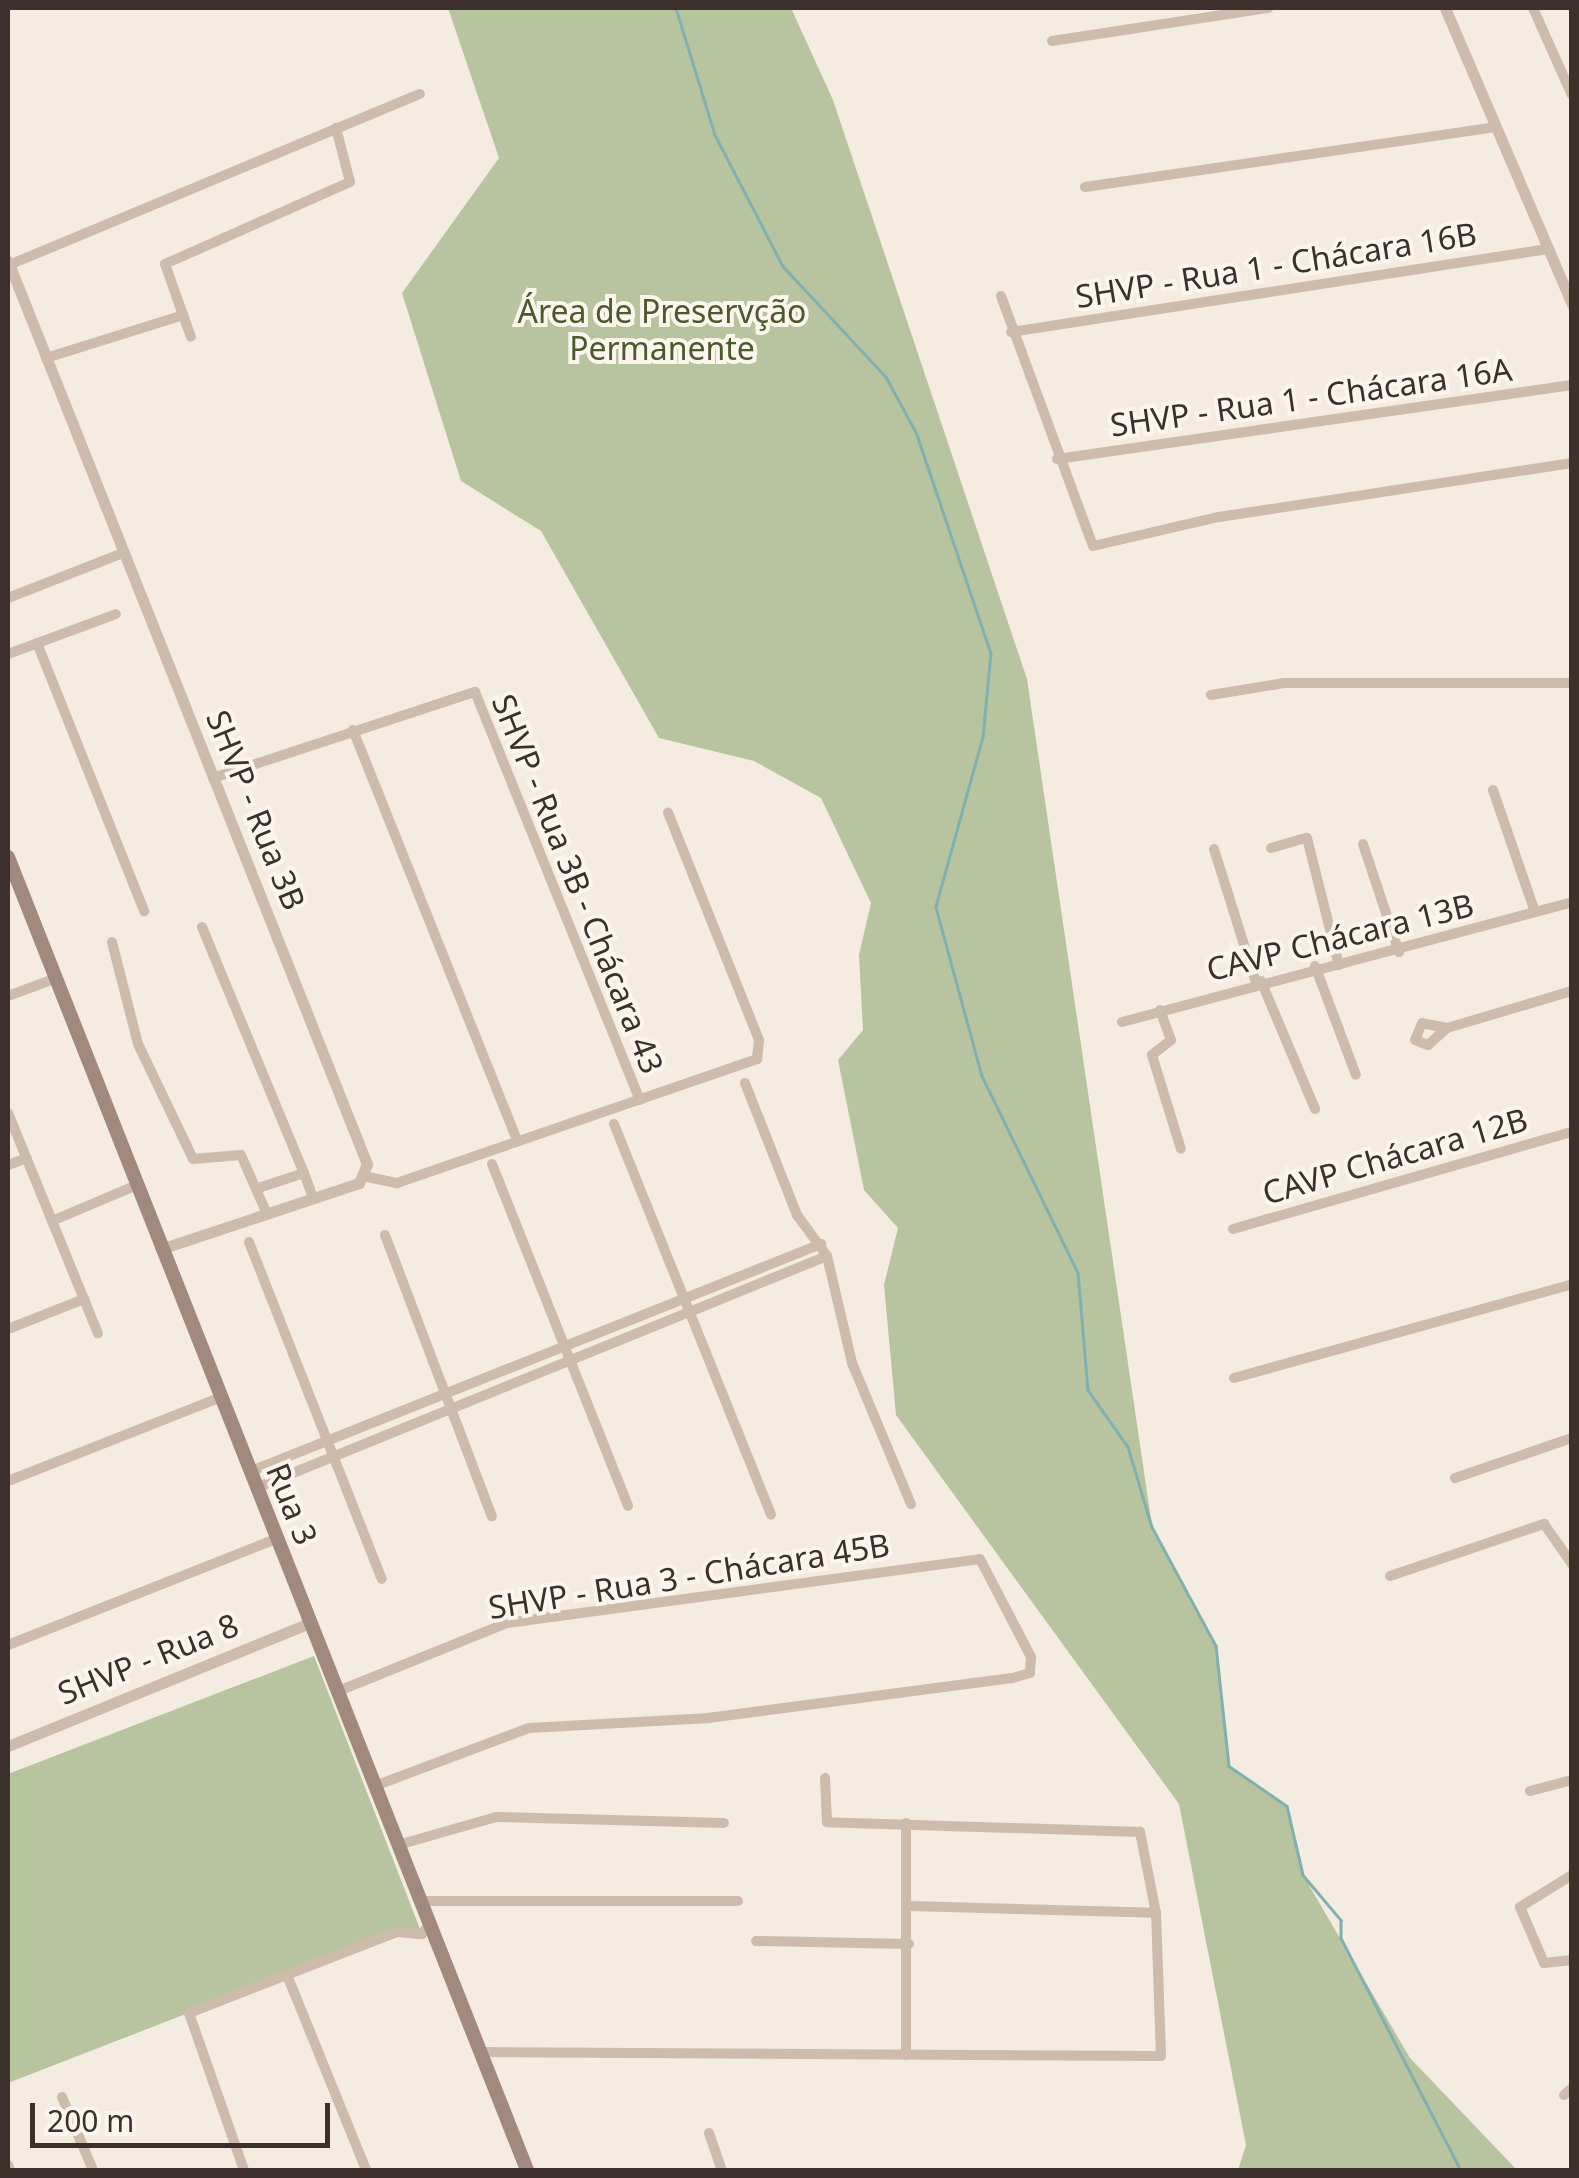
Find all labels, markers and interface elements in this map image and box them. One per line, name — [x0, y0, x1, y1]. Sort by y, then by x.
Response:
street label: SHVP - Rua 1 - Chácara 16B — [1073, 214, 1479, 316]
park label: Área de Preservção Permanente — [518, 293, 806, 368]
street label: SHVP - Rua 1 - Chácara 16A — [1108, 350, 1514, 444]
street label: SHVP - Rua 3B - Chácara 43 — [484, 689, 672, 1079]
street label: SHVP - Rua 3B — [199, 705, 313, 915]
street label: CAVP Chácara 13B — [1203, 885, 1477, 989]
street label: CAVP Chácara 12B — [1258, 1100, 1532, 1212]
street label: Rua 3 — [258, 1458, 326, 1550]
street label: SHVP - Rua 3 - Chácara 45B — [486, 1525, 892, 1627]
street label: SHVP - Rua 8 — [52, 1605, 244, 1713]
scale bar — [35, 2083, 335, 2145]
text: 200 m — [47, 2100, 134, 2141]

